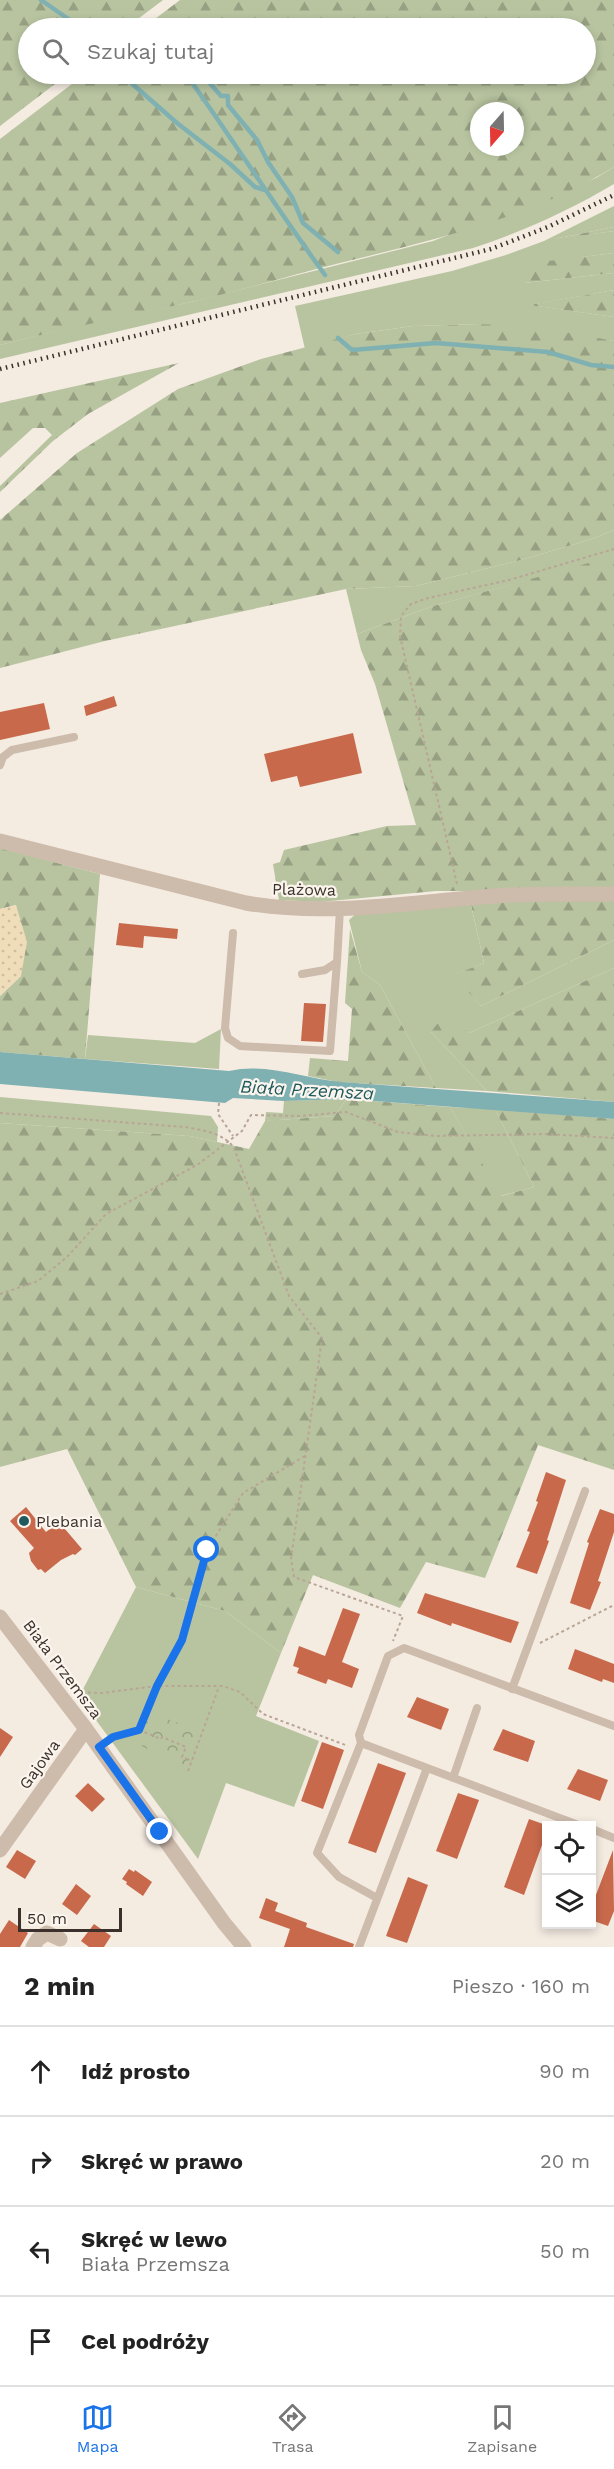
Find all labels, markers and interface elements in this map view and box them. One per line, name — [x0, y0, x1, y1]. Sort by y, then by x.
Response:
search box — [18, 18, 596, 84]
icon: search — [39, 35, 72, 68]
text: Szukaj tutaj — [87, 39, 214, 64]
north arrow — [470, 102, 524, 156]
street label: Plażowa — [272, 879, 336, 900]
water label: Biała Przemsza — [240, 1076, 374, 1103]
place label: Plebania — [36, 1512, 102, 1531]
marker: Plebania — [17, 1514, 31, 1528]
route start — [193, 1536, 219, 1562]
street label: Biała Przemsza — [19, 1616, 106, 1723]
street label: Gajowa — [15, 1736, 64, 1793]
route end — [146, 1818, 172, 1844]
map controls — [542, 1821, 596, 1929]
button: locate — [542, 1821, 596, 1875]
button: layers — [542, 1875, 596, 1929]
scale bar — [18, 1905, 122, 1932]
text: 50 m — [27, 1909, 67, 1928]
text: 2 min — [24, 1971, 95, 2001]
text: Pieszo · 160 m — [452, 1974, 590, 1998]
icon: ahead — [24, 2055, 57, 2088]
text: Idź prosto — [81, 2059, 190, 2084]
text: 90 m — [539, 2059, 590, 2083]
icon: right — [24, 2145, 57, 2178]
text: Skręć w prawo — [81, 2149, 243, 2174]
text: 20 m — [540, 2149, 590, 2173]
text: Skręć w lewo — [81, 2227, 227, 2252]
icon: left — [24, 2235, 57, 2268]
text: 50 m — [540, 2239, 590, 2263]
text: Biała Przemsza — [81, 2252, 230, 2276]
icon: arrive — [24, 2325, 57, 2358]
text: Cel podróży — [81, 2329, 209, 2354]
tab: Mapa — [77, 2401, 119, 2456]
tab: Trasa — [272, 2401, 314, 2456]
tab: Zapisane — [467, 2401, 537, 2456]

